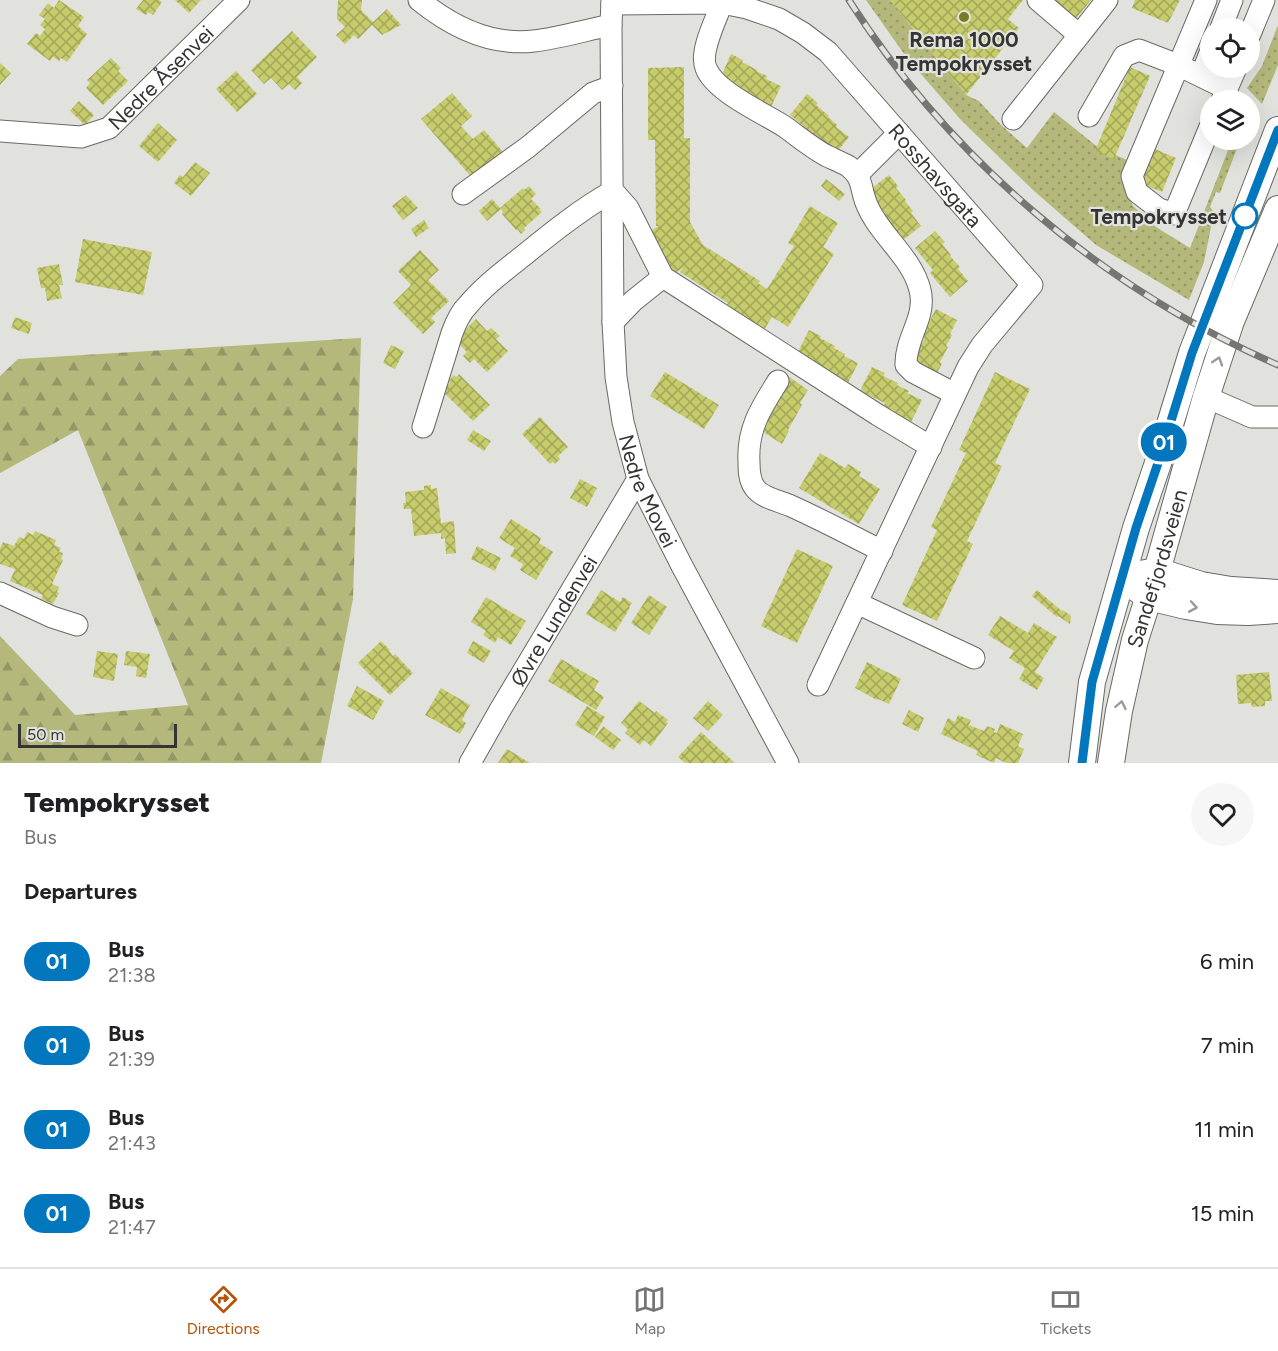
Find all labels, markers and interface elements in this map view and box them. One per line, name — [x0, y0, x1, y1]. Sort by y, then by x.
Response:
marker: Rema 1000 Tempokrysset — [957, 10, 971, 24]
map controls — [1200, 18, 1260, 150]
button: locate — [1200, 18, 1260, 78]
street label: Nedre Åsenvei — [103, 20, 218, 135]
place label: Rema 1000 Tempokrysset — [896, 27, 1032, 76]
button: layers — [1200, 90, 1260, 150]
street label: Rosshavsgata — [884, 118, 988, 232]
marker: Tempokrysset — [1232, 203, 1258, 229]
place label: Tempokrysset — [1090, 204, 1227, 229]
one-way arrow — [1211, 356, 1223, 367]
line badge: 01 — [1137, 422, 1191, 462]
text: 01 — [1153, 430, 1175, 455]
street label: Nedre Movei — [614, 431, 683, 551]
street label: Sandefjordsveien — [1121, 487, 1192, 650]
street label: Øvre Lundenvei — [505, 551, 602, 691]
one-way arrow — [1188, 600, 1198, 613]
one-way arrow — [1114, 701, 1127, 711]
scale bar — [18, 721, 177, 748]
text: 50 m — [27, 725, 64, 744]
button: heart — [1191, 783, 1254, 846]
text: Tempokrysset — [24, 785, 210, 819]
text: Bus — [24, 825, 57, 849]
text: Departures — [24, 878, 137, 905]
text: Bus — [108, 936, 144, 963]
text: 6 min — [1200, 948, 1254, 975]
text: 01 — [46, 949, 68, 974]
text: 21:38 — [108, 963, 156, 987]
text: Bus — [108, 1020, 144, 1047]
text: 7 min — [1201, 1032, 1254, 1059]
text: 01 — [46, 1033, 68, 1058]
text: 21:39 — [108, 1047, 155, 1071]
text: Bus — [108, 1104, 144, 1131]
text: 11 min — [1194, 1116, 1254, 1143]
text: 01 — [46, 1117, 68, 1142]
text: 21:43 — [108, 1131, 156, 1155]
text: Bus — [108, 1188, 144, 1215]
text: 15 min — [1191, 1200, 1254, 1227]
text: 01 — [46, 1201, 68, 1226]
text: 21:47 — [108, 1215, 156, 1239]
tab: Directions — [187, 1283, 260, 1338]
tab: Map — [633, 1283, 666, 1338]
tab: Tickets — [1040, 1283, 1091, 1338]

